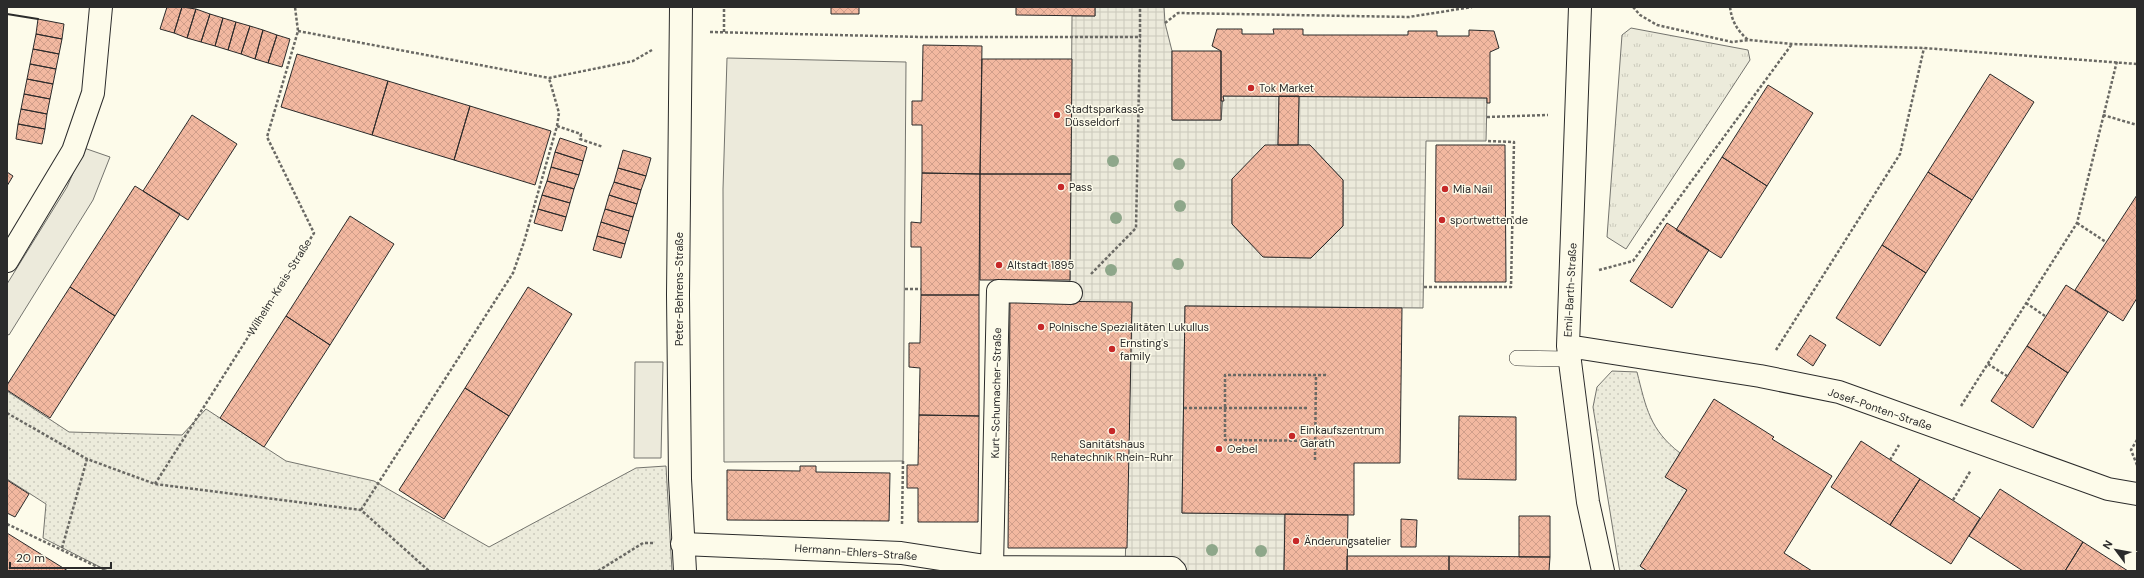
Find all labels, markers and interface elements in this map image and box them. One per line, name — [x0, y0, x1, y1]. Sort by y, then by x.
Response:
place label: Tok Market — [1259, 81, 1314, 95]
marker: Tok Market — [1246, 83, 1256, 93]
place label: Stadtsparkasse Düsseldorf — [1065, 102, 1144, 129]
marker: Stadtsparkasse Düsseldorf — [1052, 110, 1062, 120]
place label: Pass — [1069, 180, 1092, 194]
marker: Pass — [1056, 182, 1066, 192]
place label: Mia Nail — [1453, 182, 1492, 196]
marker: Mia Nail — [1440, 184, 1450, 194]
place label: sportwetten.de — [1450, 213, 1528, 227]
marker: sportwetten.de — [1437, 215, 1447, 225]
street label: Peter-Behrens-Straße — [672, 232, 686, 346]
street label: Wilhelm-Kreis-Straße — [244, 236, 314, 338]
street label: Emil-Barth-Straße — [1561, 242, 1579, 338]
place label: Altstadt 1895 — [1007, 258, 1074, 272]
marker: Altstadt 1895 — [994, 260, 1004, 270]
place label: Polnische Spezialitäten Lukullus — [1049, 320, 1209, 334]
marker: Polnische Spezialitäten Lukullus — [1036, 322, 1046, 332]
street label: Kurt-Schumacher-Straße — [988, 327, 1004, 459]
place label: Ernsting's family — [1120, 336, 1169, 363]
marker: Ernsting's family — [1107, 344, 1117, 354]
street label: Josef-Ponten-Straße — [1826, 385, 1934, 433]
place label: Einkaufszentrum Garath — [1300, 423, 1384, 450]
marker: Sanitätshaus Rehatechnik Rhein-Ruhr — [1107, 426, 1117, 436]
marker: Einkaufszentrum Garath — [1287, 431, 1297, 441]
place label: Sanitätshaus Rehatechnik Rhein-Ruhr — [1051, 437, 1173, 464]
place label: Oebel — [1227, 442, 1257, 456]
marker: Oebel — [1214, 444, 1224, 454]
north arrow — [2096, 530, 2136, 570]
place label: Änderungsatelier — [1304, 534, 1391, 548]
marker: Änderungsatelier — [1291, 536, 1301, 546]
text: N — [2099, 538, 2116, 552]
street label: Hermann-Ehlers-Straße — [794, 541, 918, 563]
scale bar — [10, 544, 111, 570]
text: 20 m — [16, 550, 45, 566]

